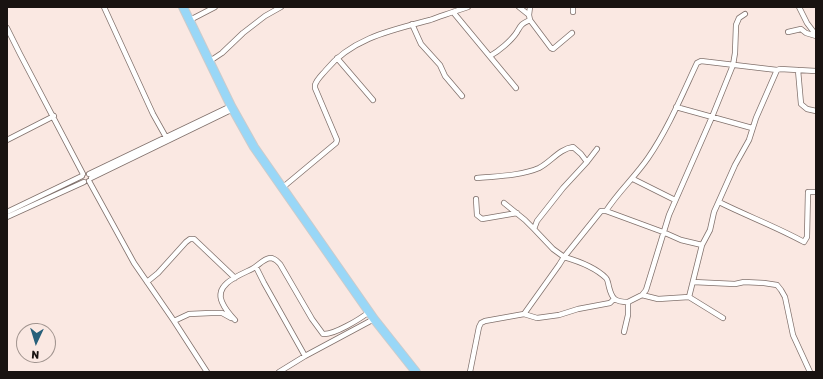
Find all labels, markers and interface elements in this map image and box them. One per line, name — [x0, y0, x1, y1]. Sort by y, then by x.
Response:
north arrow — [16, 323, 56, 363]
text: N — [31, 348, 40, 361]

